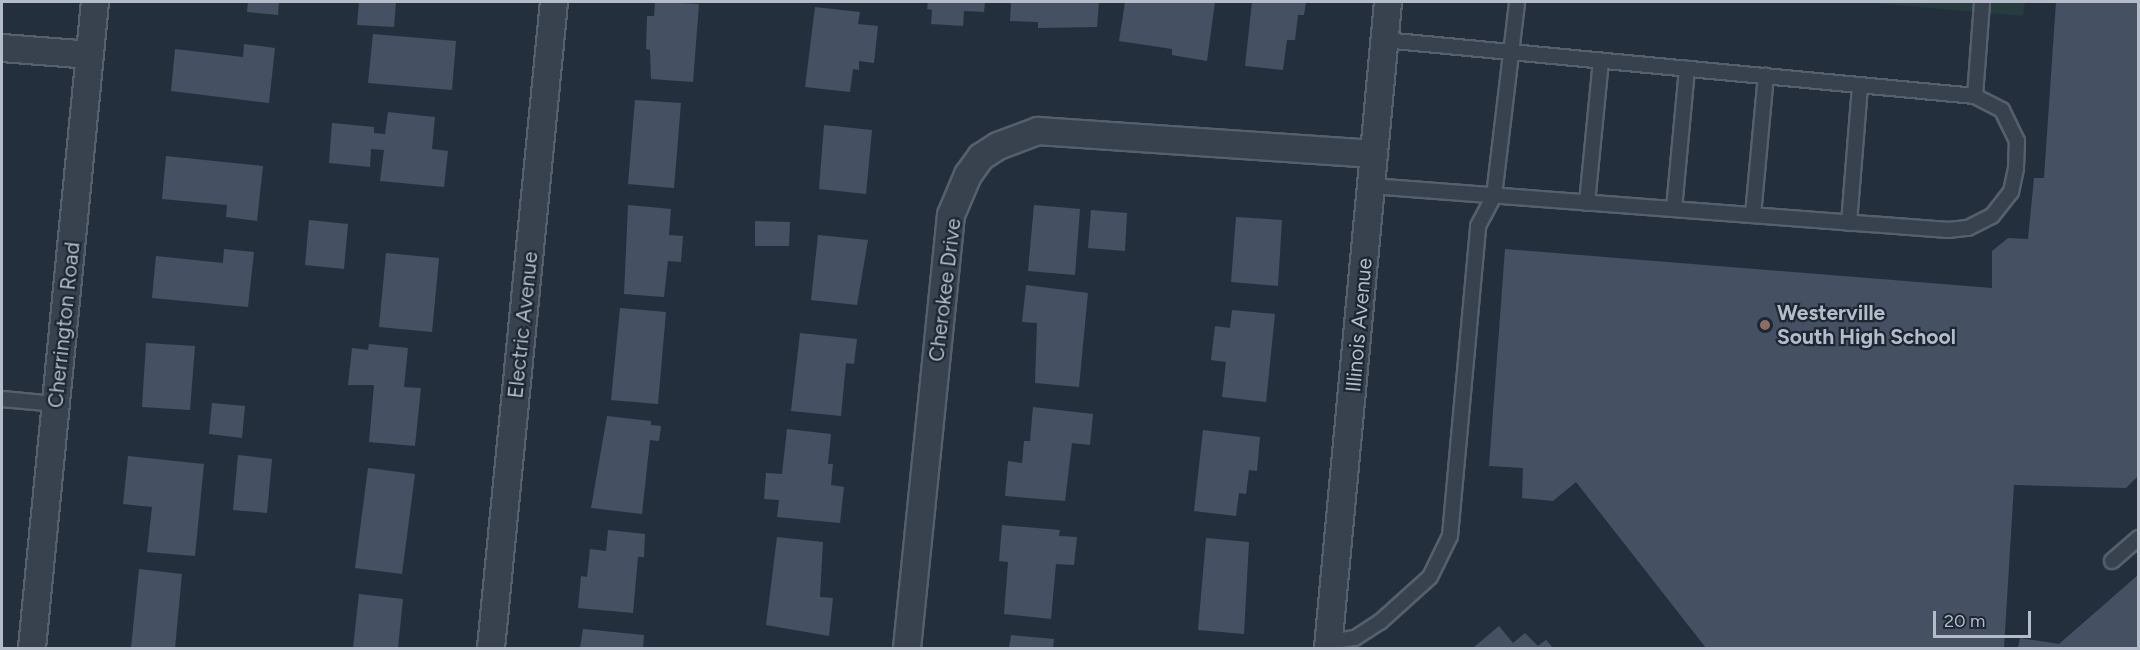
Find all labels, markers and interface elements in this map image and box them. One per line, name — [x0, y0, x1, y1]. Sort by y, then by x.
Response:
street label: Cherokee Drive — [924, 217, 966, 363]
street label: Cherrington Road — [43, 241, 85, 409]
street label: Electric Avenue — [503, 250, 543, 400]
street label: Illinois Avenue — [1341, 257, 1377, 393]
place label: Westerville South High School — [1777, 300, 1956, 350]
marker: Westerville South High School — [1758, 318, 1772, 332]
scale bar — [1936, 599, 2034, 637]
text: 20 m — [1944, 610, 1985, 632]

